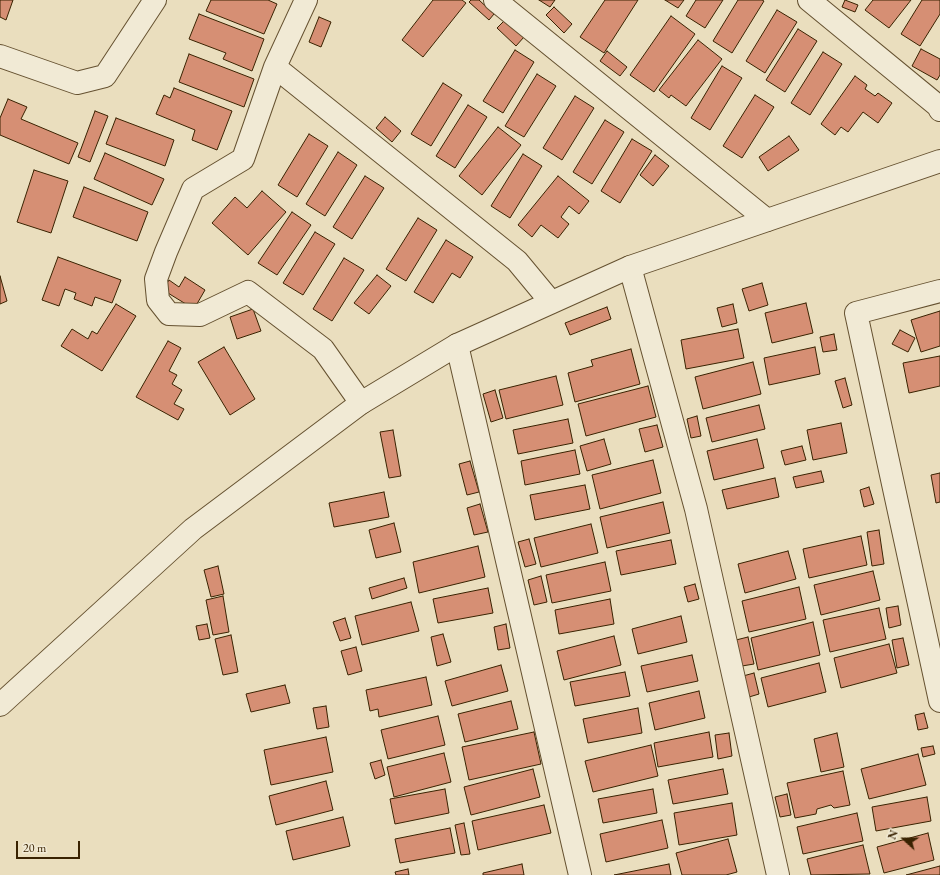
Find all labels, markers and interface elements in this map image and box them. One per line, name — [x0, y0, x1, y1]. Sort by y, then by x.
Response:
north arrow — [884, 819, 924, 859]
text: N — [885, 828, 901, 841]
scale bar — [18, 833, 82, 859]
text: 20 m — [23, 840, 46, 856]

